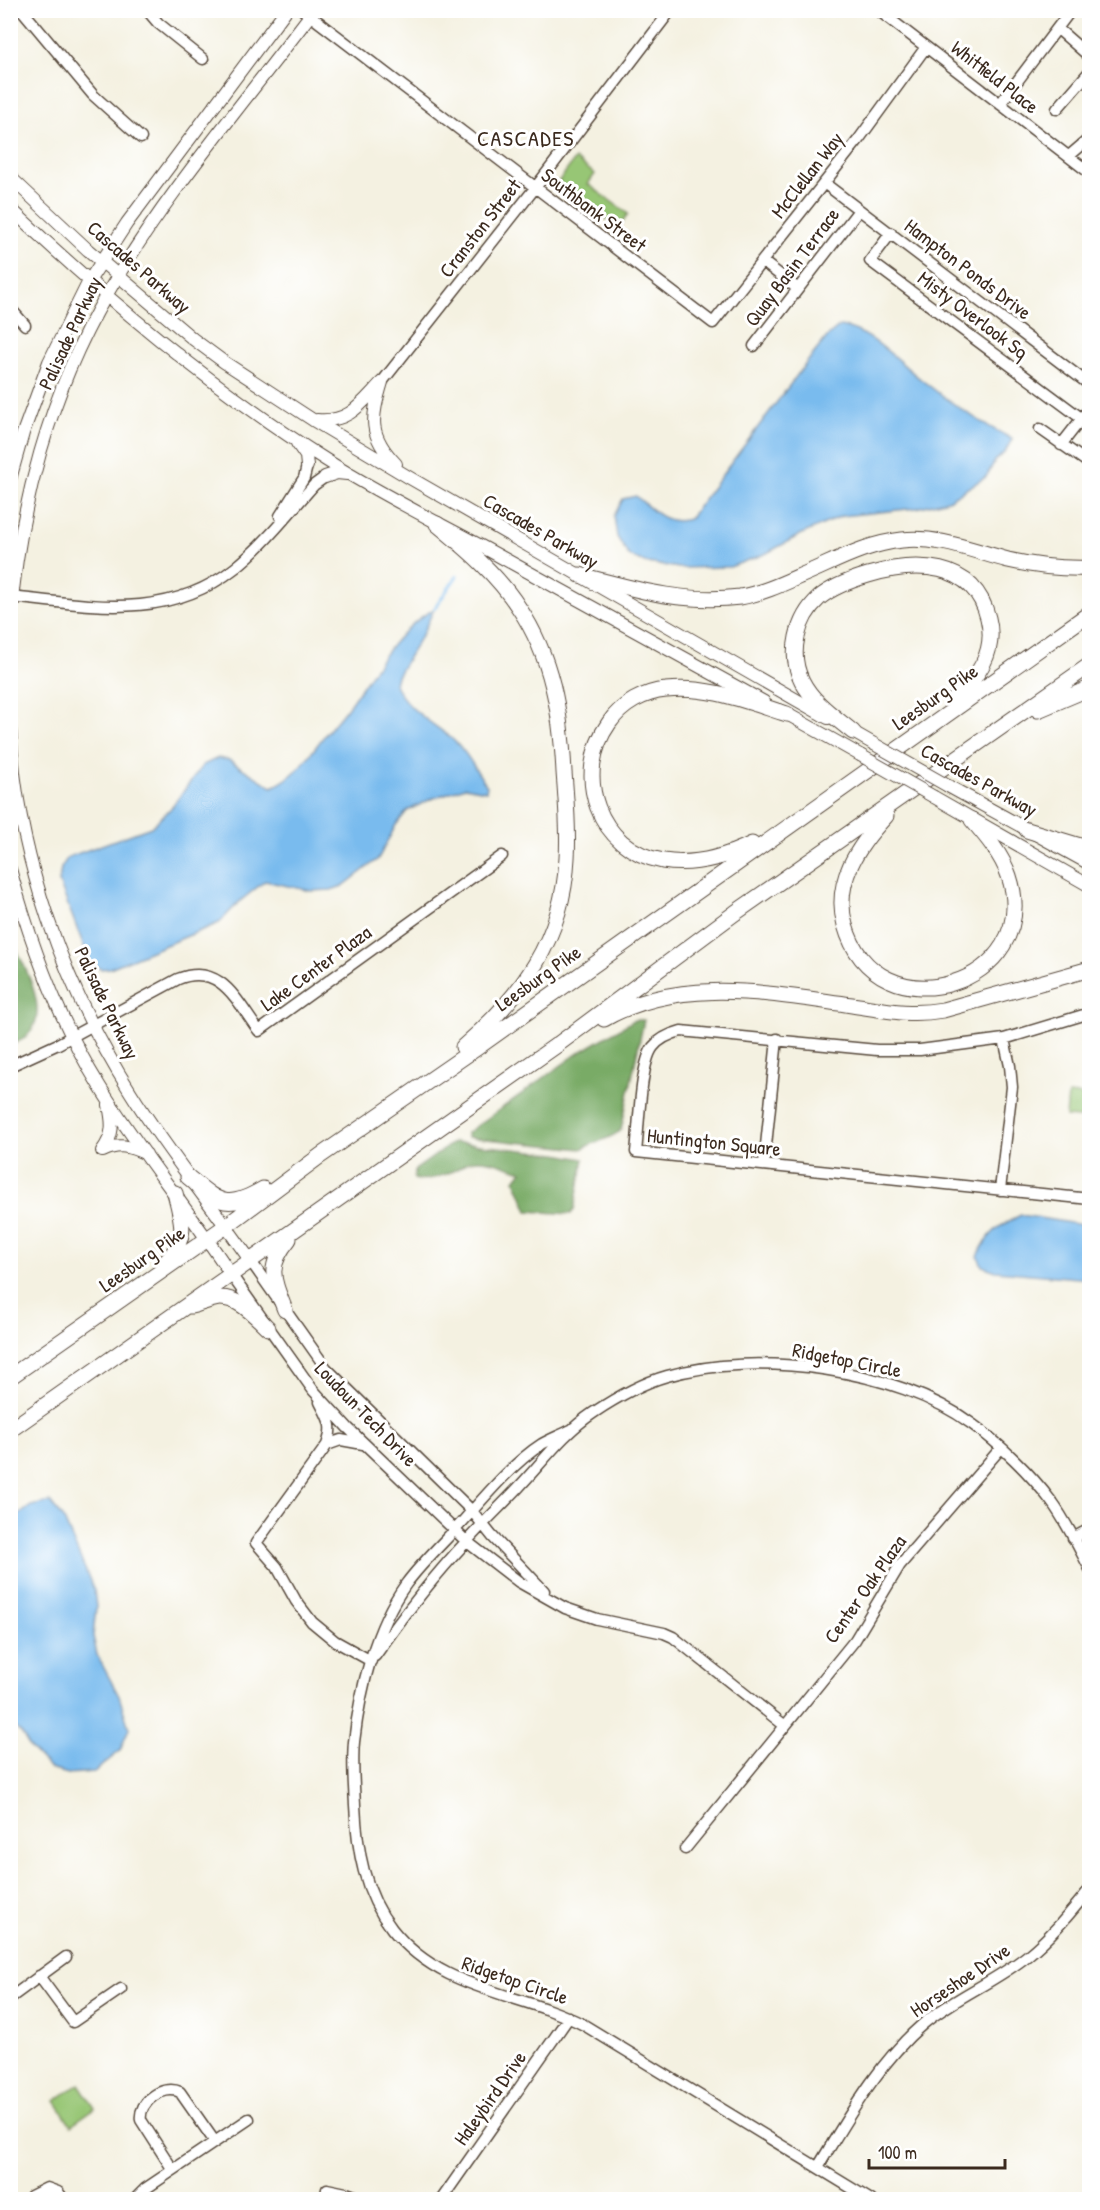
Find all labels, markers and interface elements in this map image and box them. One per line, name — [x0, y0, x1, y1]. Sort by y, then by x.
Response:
street label: Whitfield Place — [946, 34, 1045, 119]
district label: CASCADES — [477, 123, 575, 153]
street label: McClellan Way — [764, 126, 849, 223]
street label: Southbank Street — [536, 161, 653, 259]
street label: Cranston Street — [433, 172, 527, 283]
street label: Quay Basin Terrace — [738, 202, 845, 332]
street label: Hampton Ponds Drive — [899, 212, 1037, 325]
street label: Cascades Parkway — [82, 214, 197, 319]
street label: Misty Overlook Sq — [913, 264, 1034, 365]
street label: Palisade Parkway — [31, 272, 108, 394]
street label: Cascades Parkway — [479, 487, 604, 575]
street label: Leesburg Pike — [886, 657, 983, 736]
street label: Cascades Parkway — [916, 736, 1042, 823]
street label: Lake Center Plaza — [255, 918, 377, 1017]
street label: Leesburg Pike — [489, 938, 586, 1017]
street label: Palisade Parkway — [69, 942, 146, 1064]
street label: Huntington Square — [646, 1121, 782, 1162]
street label: Leesburg Pike — [93, 1219, 190, 1298]
street label: Ridgetop Circle — [790, 1336, 904, 1383]
street label: Loudoun Tech Drive — [309, 1355, 424, 1472]
street label: Center Oak Plaza — [817, 1529, 912, 1648]
street label: Horseshoe Drive — [904, 1936, 1015, 2023]
street label: Ridgetop Circle — [459, 1949, 572, 2010]
street label: Haleybird Drive — [447, 2045, 532, 2150]
scale bar — [869, 2132, 1006, 2170]
text: 100 m — [878, 2140, 917, 2165]

